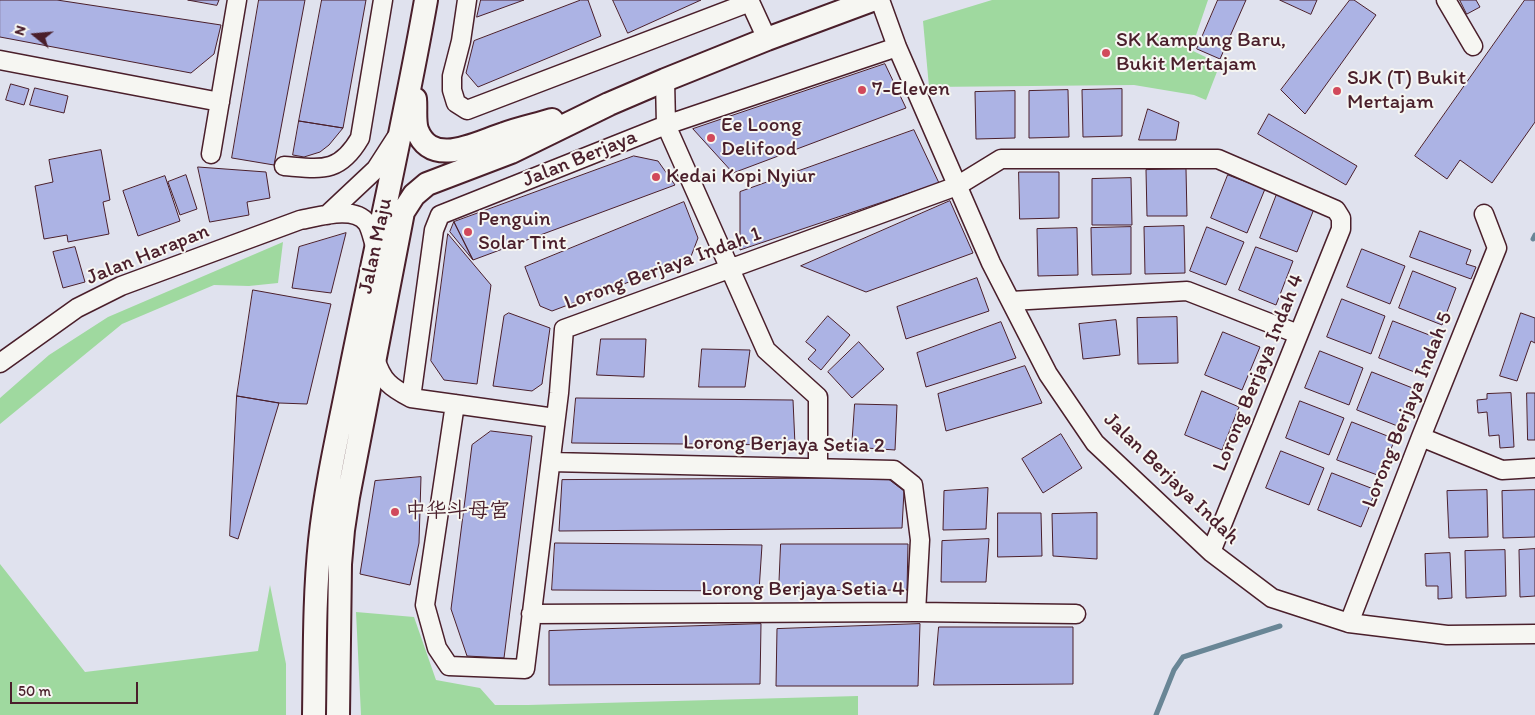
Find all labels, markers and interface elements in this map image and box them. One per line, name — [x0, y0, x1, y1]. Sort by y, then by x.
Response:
north arrow — [10, 10, 60, 60]
text: N — [11, 23, 30, 37]
place label: SK Kampung Baru, Bukit Mertajam — [1116, 28, 1286, 78]
marker: SK Kampung Baru, Bukit Mertajam — [1100, 47, 1112, 59]
place label: SJK (T) Bukit Mertajam — [1347, 66, 1466, 116]
place label: 7-Eleven — [872, 77, 950, 103]
marker: 7-Eleven — [856, 84, 868, 96]
marker: SJK (T) Bukit Mertajam — [1331, 85, 1343, 97]
place label: Ee Loong Delifood — [721, 113, 802, 163]
street label: Jalan Berjaya — [519, 125, 641, 193]
marker: Ee Loong Delifood — [705, 132, 717, 144]
place label: Kedai Kopi Nyiur — [666, 164, 815, 190]
marker: Kedai Kopi Nyiur — [650, 171, 662, 183]
street label: Jalan Maju — [354, 196, 398, 296]
place label: Penguin Solar Tint — [478, 207, 566, 257]
street label: Jalan Harapan — [83, 219, 213, 291]
street label: Lorong Berjaya Indah 1 — [561, 222, 765, 316]
marker: Penguin Solar Tint — [462, 226, 474, 238]
street label: Lorong Berjaya Indah 4 — [1208, 271, 1310, 475]
street label: Lorong Berjaya Indah 5 — [1357, 308, 1459, 512]
street label: Jalan Berjaya Indah — [1098, 408, 1244, 550]
street label: Lorong Berjaya Setia 2 — [683, 431, 885, 459]
place label: 中华斗母宫 — [405, 499, 510, 525]
marker: 中华斗母宫 — [389, 506, 401, 518]
street label: Lorong Berjaya Setia 4 — [701, 577, 905, 603]
scale bar — [12, 672, 140, 704]
text: 50 m — [18, 682, 51, 700]

